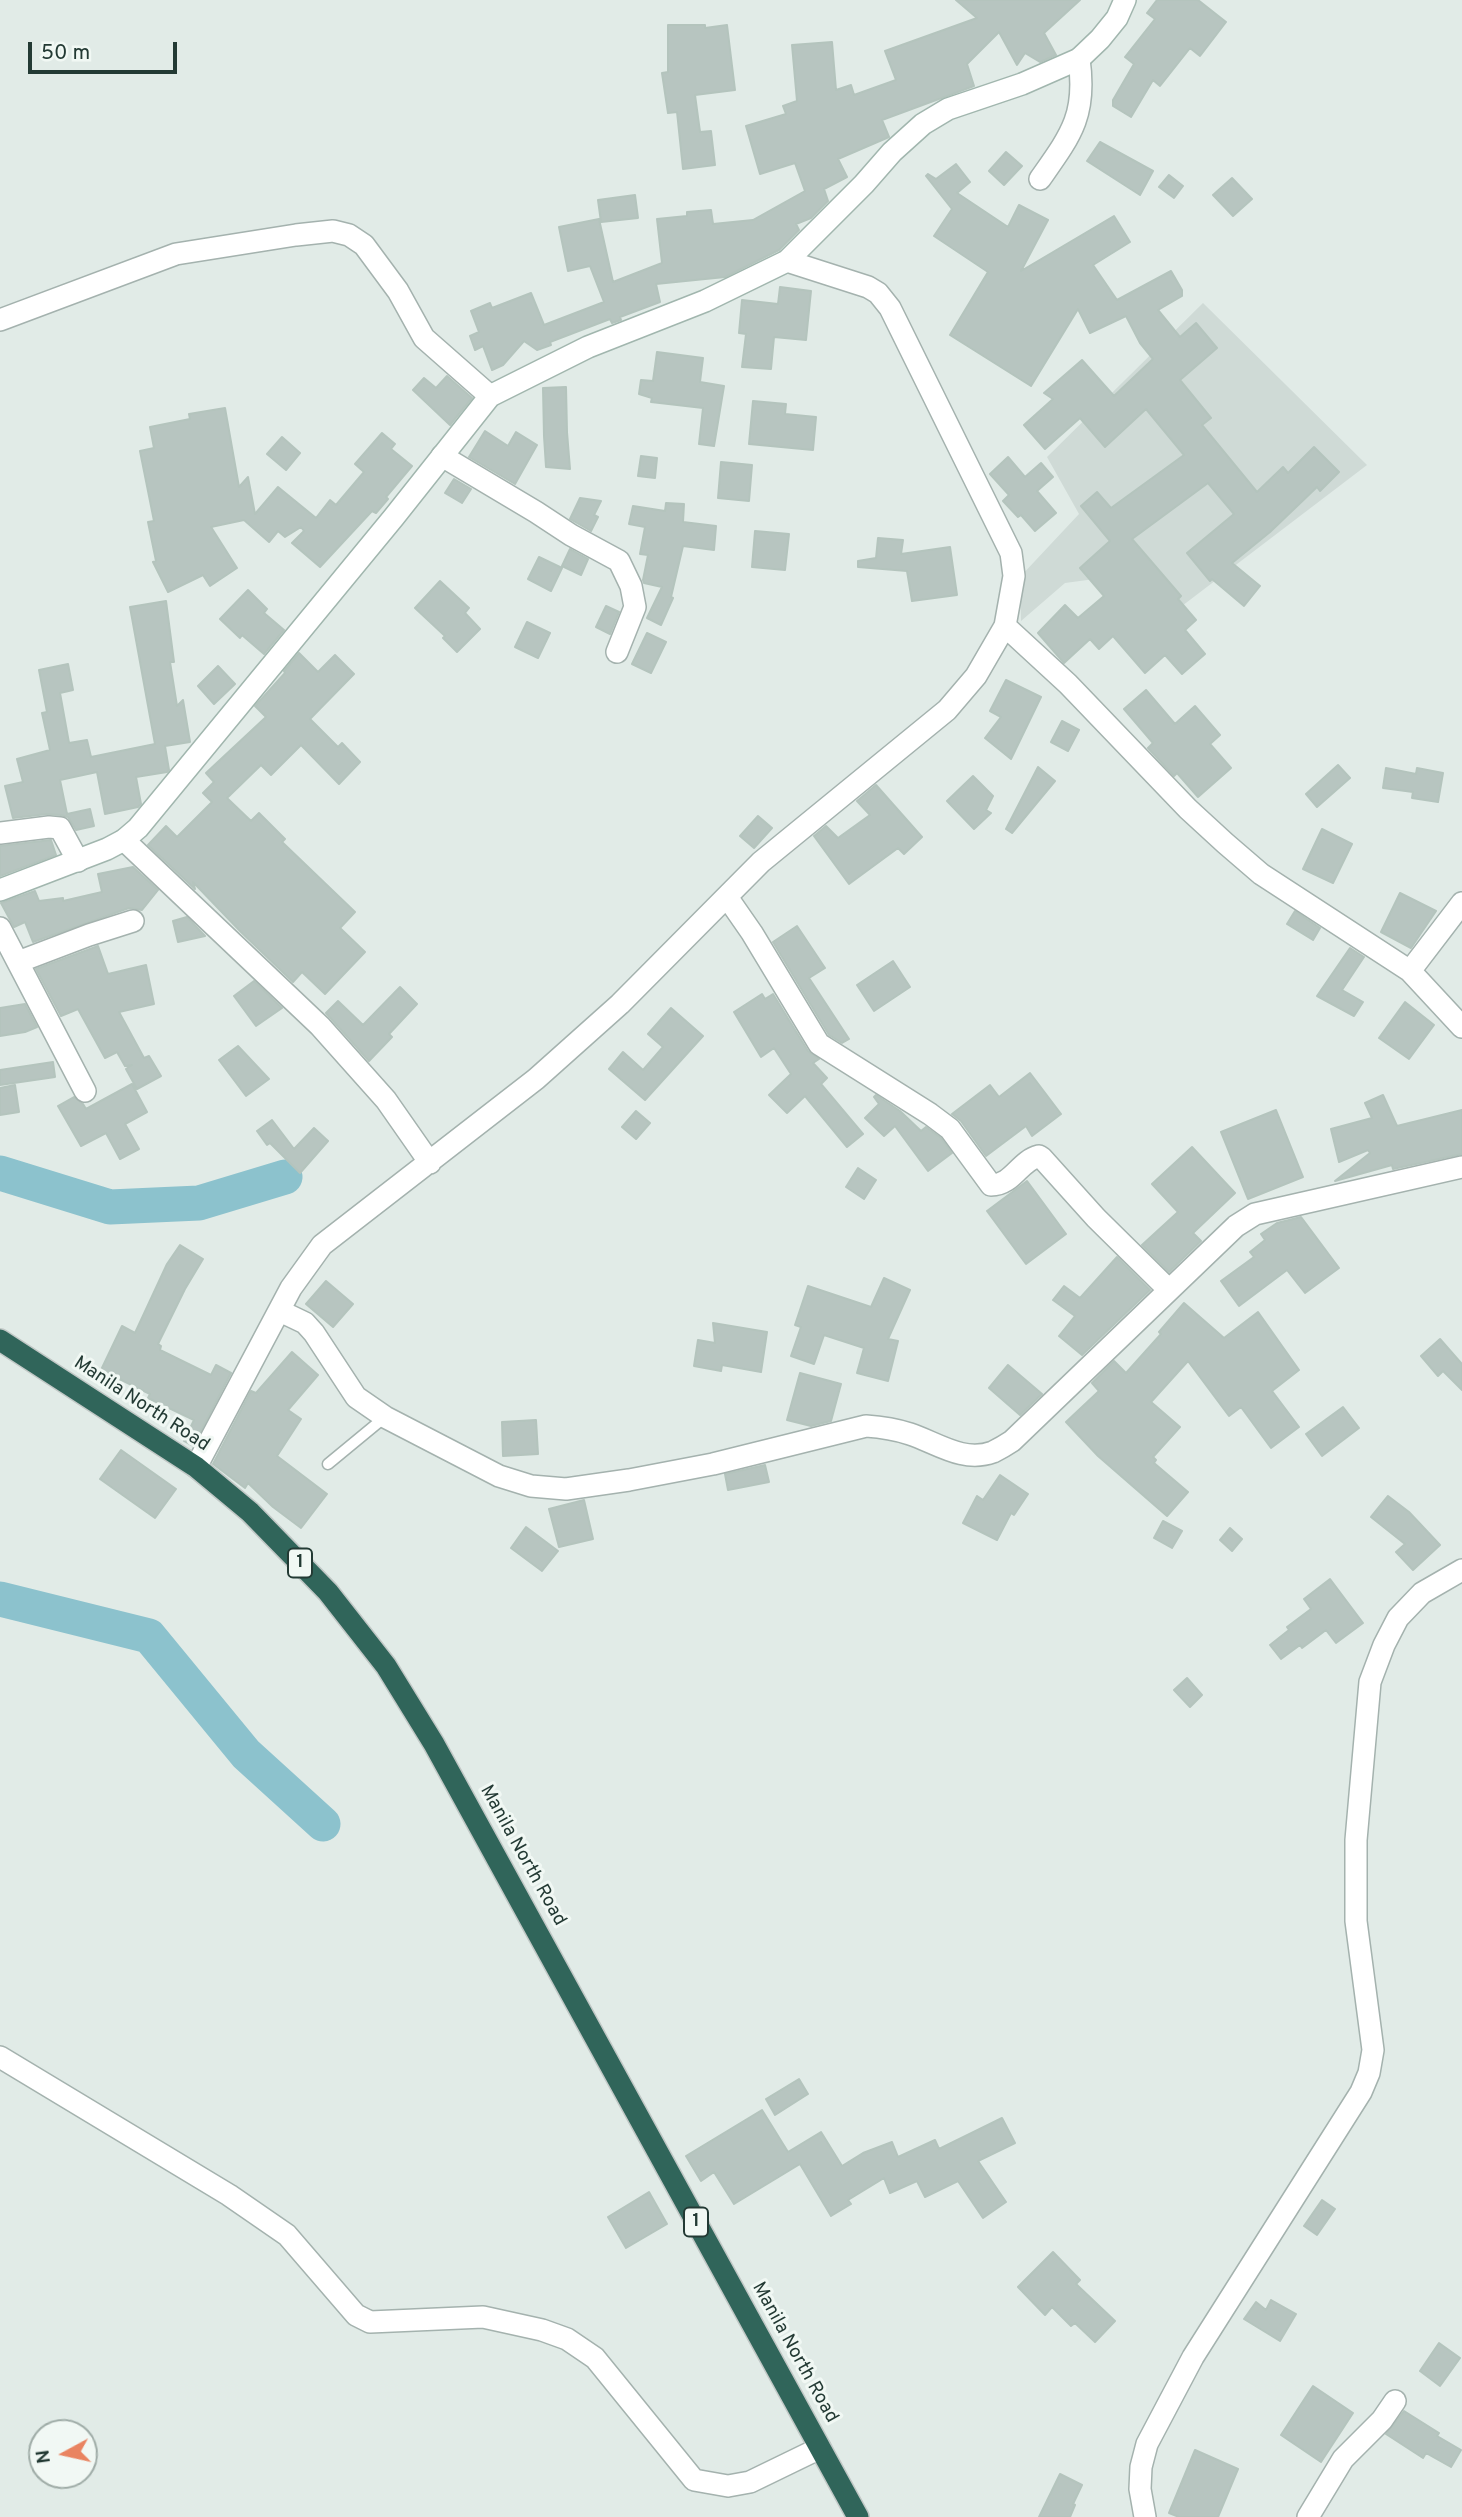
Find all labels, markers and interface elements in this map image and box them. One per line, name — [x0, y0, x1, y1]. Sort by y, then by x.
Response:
scale bar — [32, 28, 180, 72]
text: 50 m — [41, 40, 90, 67]
street label: Manila North Road — [69, 1353, 213, 1457]
road number: 1 — [288, 1548, 312, 1578]
street label: Manila North Road — [474, 1782, 570, 1930]
road number: 1 — [684, 2208, 708, 2236]
street label: Manila North Road — [746, 2279, 842, 2427]
north arrow — [28, 2419, 98, 2489]
text: N — [31, 2448, 57, 2465]

